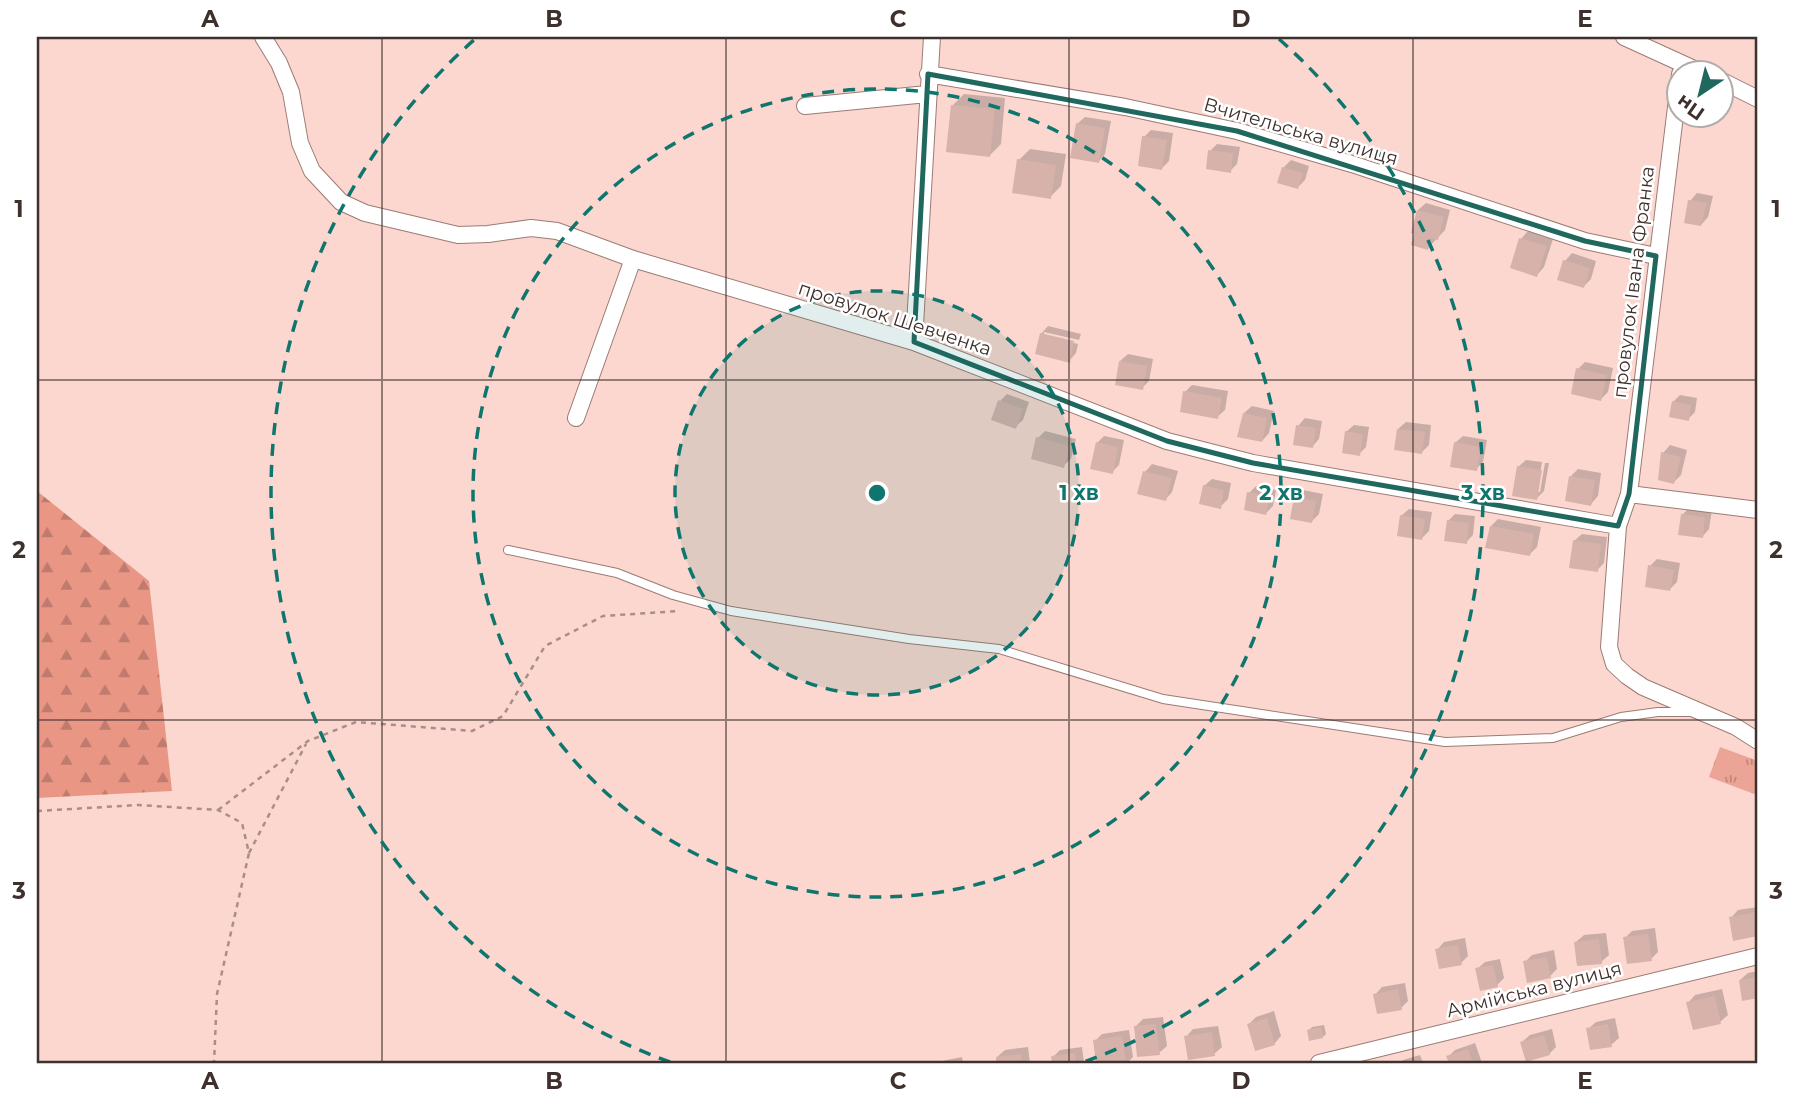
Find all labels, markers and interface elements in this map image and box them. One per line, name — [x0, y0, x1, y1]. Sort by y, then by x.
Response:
text: A — [200, 5, 219, 33]
text: B — [545, 5, 563, 33]
text: C — [890, 5, 907, 33]
text: D — [1232, 5, 1251, 33]
text: E — [1577, 5, 1593, 33]
north arrow — [1666, 60, 1736, 130]
text: Пн — [1672, 90, 1709, 125]
street label: Вчительська вулиця — [1201, 93, 1401, 170]
street label: провулок Івана Франка — [1608, 165, 1659, 399]
text: 1 — [14, 195, 24, 223]
text: 1 — [1771, 195, 1781, 223]
street label: провулок Шевченка — [795, 276, 994, 361]
text: 1 хв — [1059, 480, 1099, 505]
text: 2 хв — [1259, 480, 1303, 505]
text: 3 хв — [1460, 480, 1505, 505]
centre of rings — [865, 481, 889, 505]
text: 2 — [12, 536, 26, 564]
text: 2 — [1769, 536, 1783, 564]
text: 3 — [11, 877, 26, 905]
text: 3 — [1768, 877, 1783, 905]
street label: Армійська вулиця — [1444, 957, 1624, 1022]
text: A — [200, 1067, 219, 1095]
text: B — [545, 1067, 563, 1095]
text: C — [890, 1067, 907, 1095]
text: D — [1232, 1067, 1251, 1095]
text: E — [1577, 1067, 1593, 1095]

